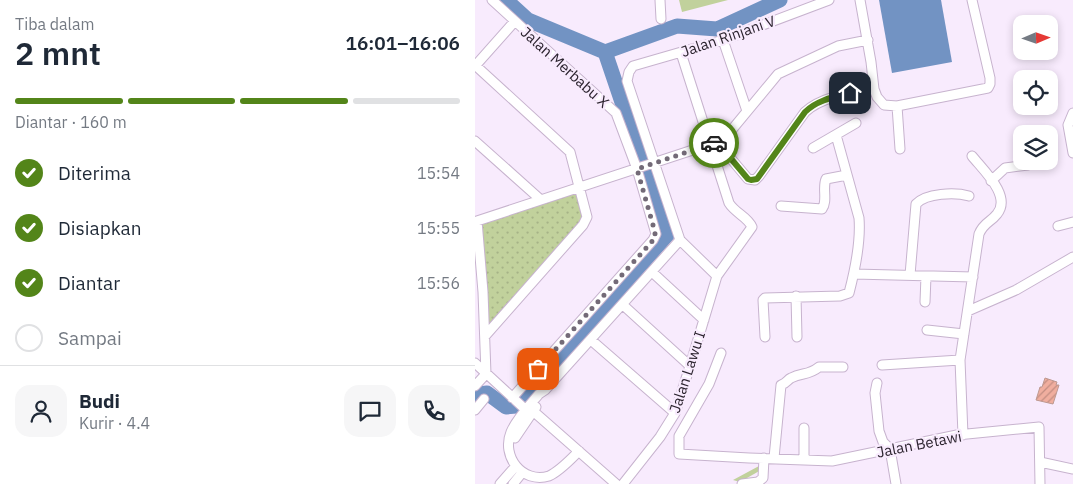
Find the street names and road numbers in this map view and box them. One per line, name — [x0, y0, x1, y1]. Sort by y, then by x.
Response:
street label: Jalan Rinjani V — [678, 11, 778, 61]
street label: Jalan Merbabu X — [517, 22, 613, 112]
street label: Jalan Lawu I — [665, 329, 709, 415]
street label: Jalan Betawi — [875, 426, 963, 462]

